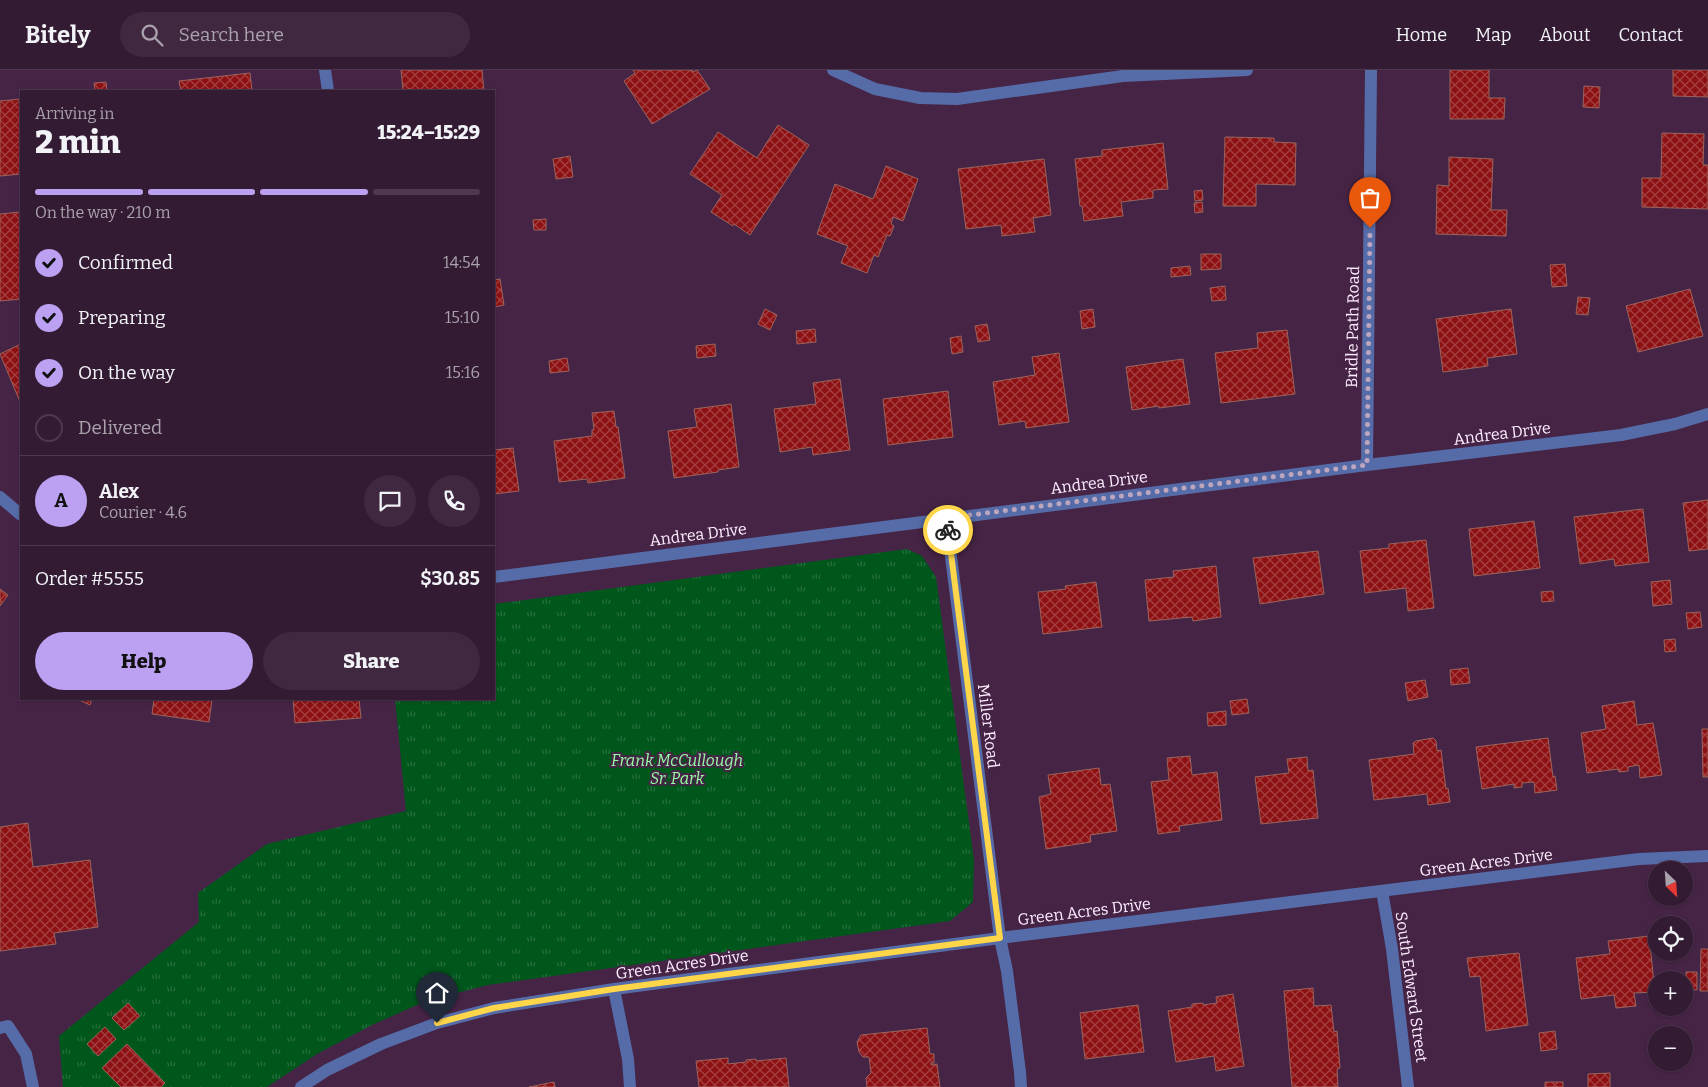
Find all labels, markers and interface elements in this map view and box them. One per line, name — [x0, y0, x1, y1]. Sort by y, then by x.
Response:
search box — [120, 12, 470, 57]
text: Bitely — [25, 21, 90, 49]
icon: search — [138, 21, 166, 49]
text: Search here — [178, 23, 284, 46]
text: Home — [1396, 24, 1447, 46]
text: Map — [1475, 24, 1511, 46]
text: About — [1539, 24, 1590, 46]
text: Contact — [1618, 24, 1683, 46]
text: Arriving in — [35, 104, 114, 123]
text: 15:24–15:29 — [377, 121, 480, 144]
text: 2 min — [35, 123, 121, 161]
pin — [1349, 177, 1391, 228]
icon: bag — [1356, 184, 1384, 212]
text: On the way · 210 m — [35, 203, 170, 222]
icon: check — [35, 249, 63, 277]
text: Confirmed — [78, 251, 173, 274]
text: 14:54 — [443, 253, 480, 272]
street label: Bridle Path Road — [1342, 265, 1363, 388]
icon: check — [35, 304, 63, 332]
text: Preparing — [78, 306, 166, 329]
text: 15:10 — [445, 308, 480, 327]
icon: check — [35, 359, 63, 387]
text: On the way — [78, 361, 175, 384]
text: 15:16 — [446, 363, 480, 382]
text: Delivered — [78, 416, 162, 439]
street label: Andrea Drive — [1453, 418, 1552, 449]
street label: Andrea Drive — [1050, 467, 1149, 498]
button: chat — [364, 475, 416, 527]
button: phone — [428, 475, 480, 527]
text: Alex — [99, 480, 139, 503]
text: A — [54, 489, 68, 512]
text: Courier · 4.6 — [99, 503, 187, 522]
courier — [923, 505, 973, 555]
icon: bike — [934, 516, 962, 544]
street label: Andrea Drive — [649, 519, 748, 550]
text: Order #5555 — [35, 567, 144, 590]
text: $30.85 — [420, 567, 480, 590]
button: Help — [35, 632, 253, 690]
button: Share — [263, 632, 480, 690]
street label: Miller Road — [974, 683, 1003, 770]
park label: Frank McCullough Sr. Park — [611, 751, 743, 788]
street label: Green Acres Drive — [1418, 845, 1554, 880]
north arrow — [1648, 861, 1692, 906]
map controls — [1648, 861, 1693, 1071]
street label: Green Acres Drive — [1016, 894, 1152, 929]
street label: South Edward Street — [1392, 911, 1432, 1064]
button: locate — [1648, 916, 1693, 961]
street label: Green Acres Drive — [614, 946, 750, 983]
button: + — [1648, 971, 1693, 1016]
pin — [416, 972, 458, 1023]
icon: home — [423, 979, 451, 1007]
button: − — [1648, 1026, 1693, 1071]

